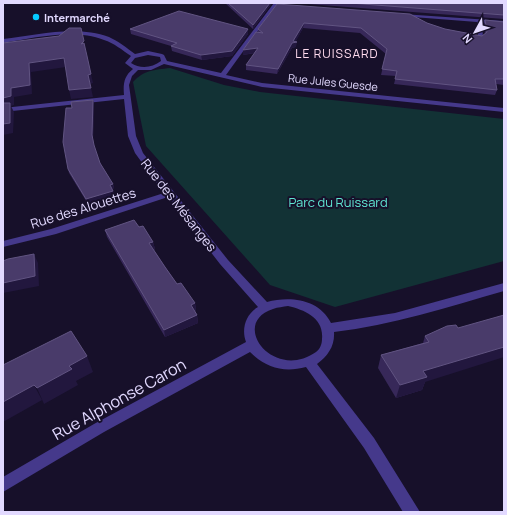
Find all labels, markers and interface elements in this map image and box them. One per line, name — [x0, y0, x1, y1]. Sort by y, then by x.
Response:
place label: Intermarché — [44, 10, 110, 25]
marker: Intermarché — [31, 12, 41, 22]
north arrow — [455, 12, 495, 52]
text: N — [459, 31, 475, 47]
district label: LE RUISSARD — [295, 45, 379, 62]
street label: Rue Jules Guesde — [287, 70, 379, 94]
street label: Rue des Mésanges — [137, 155, 221, 255]
street label: Rue des Alouettes — [28, 183, 138, 233]
park label: Parc du Ruissard — [288, 193, 388, 211]
street label: Rue Alphonse Caron — [48, 353, 190, 445]

